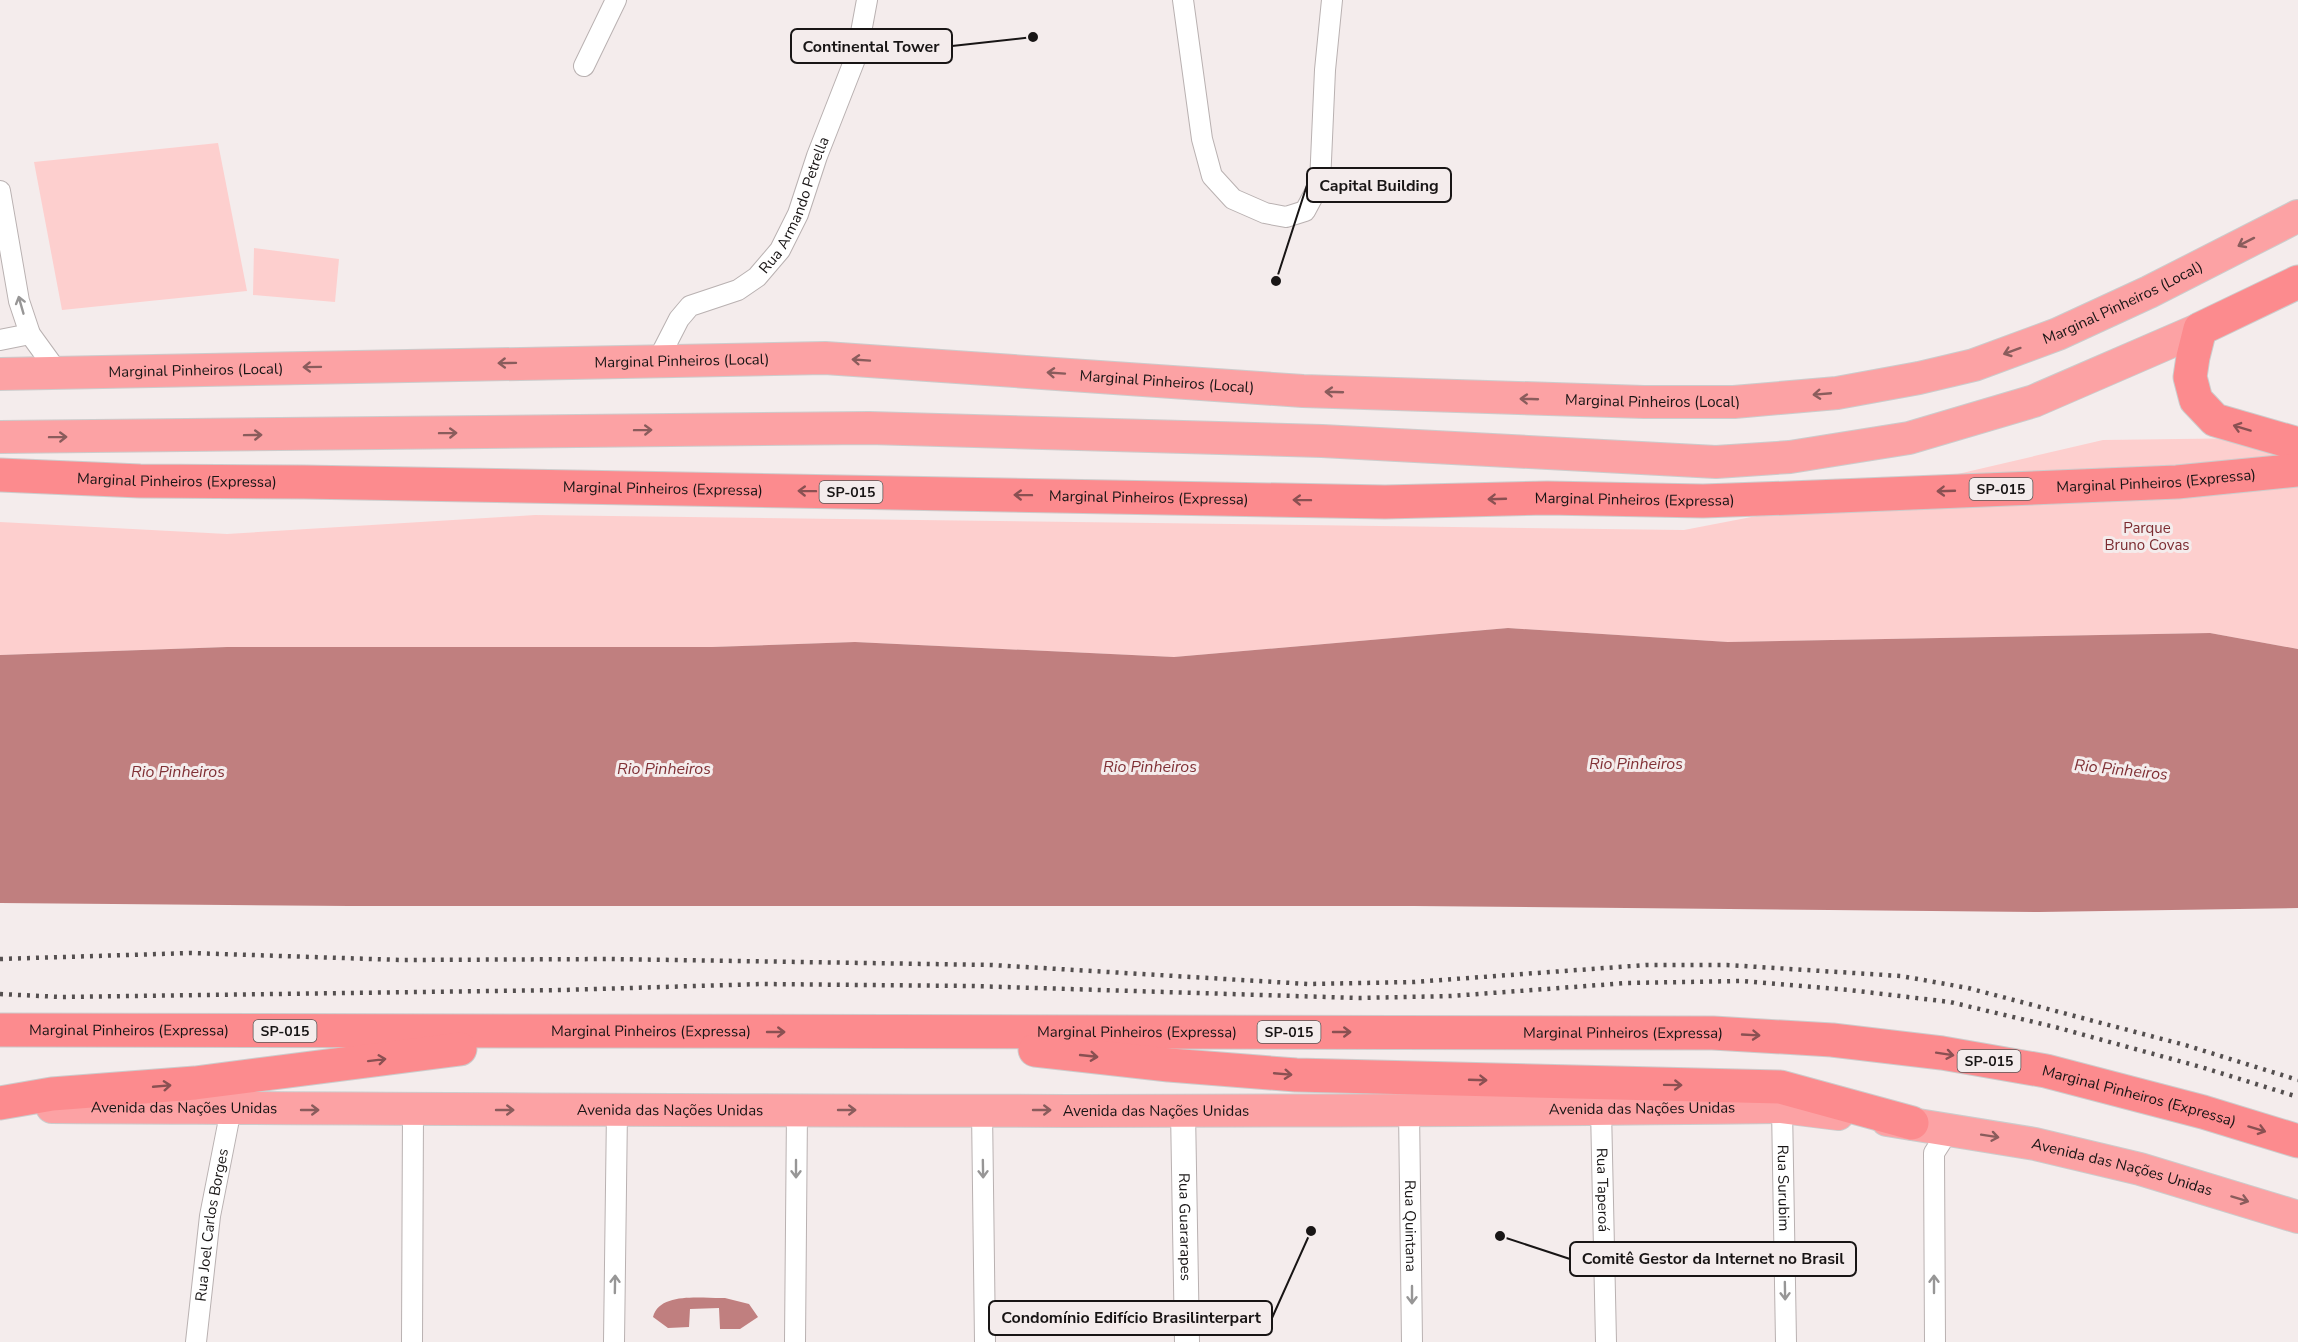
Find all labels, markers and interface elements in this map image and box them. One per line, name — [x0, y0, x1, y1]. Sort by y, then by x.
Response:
callout: Continental Tower — [791, 29, 952, 63]
text: Continental Tower — [803, 36, 940, 58]
street label: Rua Armando Petrella — [754, 133, 834, 278]
callout: Capital Building — [1307, 168, 1451, 202]
text: Capital Building — [1319, 175, 1439, 197]
one-way arrow — [2237, 237, 2255, 249]
street label: Marginal Pinheiros (Local) — [2040, 256, 2206, 349]
one-way arrow — [15, 296, 26, 315]
one-way arrow — [2003, 346, 2022, 357]
street label: Marginal Pinheiros (Local) — [594, 349, 770, 372]
one-way arrow — [852, 354, 872, 365]
one-way arrow — [497, 357, 517, 368]
street label: Marginal Pinheiros (Local) — [108, 359, 284, 382]
one-way arrow — [303, 362, 323, 373]
street label: Marginal Pinheiros (Local) — [1079, 366, 1255, 398]
one-way arrow — [1046, 367, 1066, 378]
one-way arrow — [1325, 387, 1345, 398]
street label: Marginal Pinheiros (Local) — [1565, 389, 1741, 412]
one-way arrow — [1813, 389, 1833, 400]
one-way arrow — [1520, 393, 1540, 404]
one-way arrow — [2232, 422, 2251, 433]
one-way arrow — [633, 425, 653, 436]
one-way arrow — [438, 427, 458, 438]
one-way arrow — [243, 429, 263, 441]
one-way arrow — [48, 431, 68, 443]
street label: Marginal Pinheiros (Expressa) — [2056, 464, 2257, 497]
street label: Marginal Pinheiros (Expressa) — [77, 468, 277, 492]
street label: Marginal Pinheiros (Expressa) — [563, 477, 763, 500]
road number: SP-015 — [1970, 478, 2032, 500]
road number: SP-015 — [820, 481, 882, 503]
one-way arrow — [798, 485, 818, 497]
one-way arrow — [1937, 485, 1957, 496]
street label: Marginal Pinheiros (Expressa) — [1049, 486, 1249, 509]
street label: Marginal Pinheiros (Expressa) — [1534, 488, 1735, 511]
one-way arrow — [1014, 489, 1034, 501]
one-way arrow — [1488, 493, 1508, 505]
one-way arrow — [1293, 495, 1313, 506]
park label: Parque Bruno Covas — [2104, 518, 2190, 555]
water label: Rio Pinheiros — [1589, 753, 1683, 775]
water label: Rio Pinheiros — [2073, 754, 2169, 786]
water label: Rio Pinheiros — [1103, 756, 1197, 778]
water label: Rio Pinheiros — [617, 758, 711, 780]
water label: Rio Pinheiros — [131, 761, 225, 783]
street label: Marginal Pinheiros (Expressa) — [29, 1020, 229, 1040]
road number: SP-015 — [254, 1020, 316, 1042]
street label: Marginal Pinheiros (Expressa) — [551, 1021, 751, 1041]
road number: SP-015 — [1258, 1021, 1320, 1043]
street label: Marginal Pinheiros (Expressa) — [1037, 1022, 1237, 1042]
street label: Marginal Pinheiros (Expressa) — [1523, 1023, 1724, 1044]
one-way arrow — [765, 1026, 785, 1038]
one-way arrow — [1332, 1026, 1352, 1038]
one-way arrow — [1741, 1030, 1761, 1041]
one-way arrow — [1935, 1049, 1954, 1060]
road number: SP-015 — [1958, 1050, 2020, 1072]
one-way arrow — [1078, 1051, 1098, 1062]
one-way arrow — [366, 1054, 386, 1065]
street label: Marginal Pinheiros (Expressa) — [2040, 1060, 2239, 1132]
one-way arrow — [1272, 1069, 1292, 1080]
one-way arrow — [1467, 1075, 1487, 1086]
one-way arrow — [1662, 1079, 1682, 1091]
one-way arrow — [152, 1080, 172, 1091]
street label: Avenida das Nações Unidas — [91, 1097, 277, 1118]
street label: Avenida das Nações Unidas — [1549, 1098, 1735, 1119]
street label: Avenida das Nações Unidas — [577, 1100, 763, 1120]
street label: Avenida das Nações Unidas — [1063, 1101, 1249, 1121]
one-way arrow — [300, 1104, 320, 1115]
one-way arrow — [495, 1104, 515, 1116]
one-way arrow — [837, 1104, 857, 1116]
one-way arrow — [1032, 1104, 1052, 1116]
one-way arrow — [2247, 1124, 2266, 1135]
one-way arrow — [1980, 1131, 2000, 1142]
street label: Avenida das Nações Unidas — [2030, 1134, 2215, 1201]
street label: Rua Surubim — [1773, 1144, 1794, 1232]
street label: Rua Joel Carlos Borges — [191, 1147, 233, 1303]
street label: Rua Taperoá — [1592, 1148, 1614, 1232]
one-way arrow — [790, 1158, 802, 1178]
one-way arrow — [977, 1158, 989, 1178]
street label: Rua Guararapes — [1174, 1173, 1196, 1281]
street label: Rua Quintana — [1400, 1180, 1421, 1272]
one-way arrow — [2230, 1195, 2249, 1206]
callout: Comitê Gestor da Internet no Brasil — [1570, 1242, 1856, 1276]
text: Comitê Gestor da Internet no Brasil — [1582, 1248, 1844, 1270]
one-way arrow — [609, 1274, 621, 1294]
one-way arrow — [1928, 1274, 1940, 1294]
one-way arrow — [1780, 1281, 1791, 1301]
one-way arrow — [1406, 1284, 1417, 1304]
callout: Condomínio Edifício Brasilinterpart — [989, 1301, 1272, 1335]
text: Condomínio Edifício Brasilinterpart — [1001, 1307, 1262, 1329]

